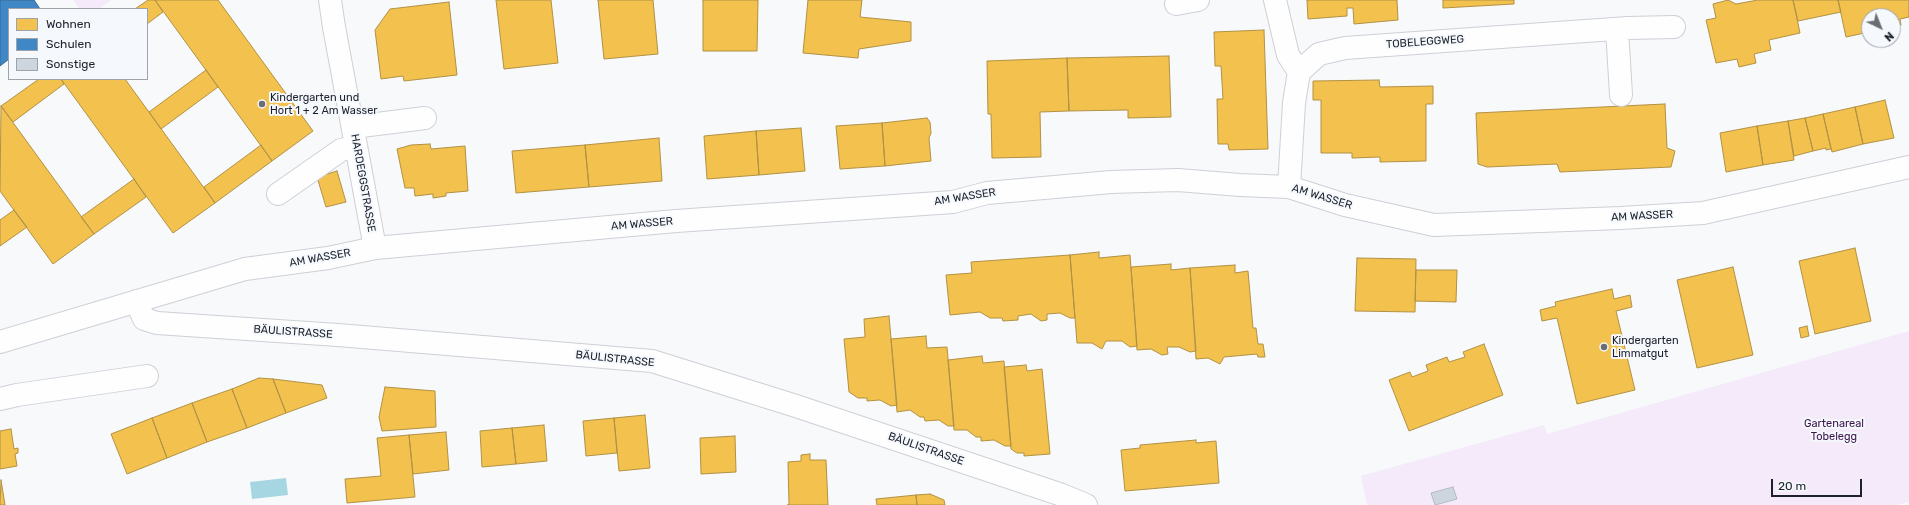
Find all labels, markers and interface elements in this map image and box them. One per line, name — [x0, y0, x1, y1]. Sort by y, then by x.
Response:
legend — [8, 8, 148, 80]
north arrow — [1861, 8, 1901, 48]
text: Wohnen — [46, 17, 91, 31]
text: N — [1882, 29, 1896, 44]
street label: TOBELEGGWEG — [1386, 33, 1464, 51]
text: Schulen — [46, 37, 92, 51]
text: Sonstige — [46, 57, 95, 71]
place label: Kindergarten und Hort 1 + 2 Am Wasser — [270, 91, 377, 117]
marker: Kindergarten und Hort 1 + 2 Am Wasser — [257, 99, 267, 109]
street label: HARDEGGSTRASSE — [348, 133, 378, 233]
street label: AM WASSER — [1290, 182, 1354, 212]
street label: AM WASSER — [933, 186, 997, 208]
street label: AM WASSER — [1611, 208, 1673, 224]
street label: AM WASSER — [610, 215, 674, 233]
street label: AM WASSER — [288, 246, 352, 270]
street label: BÄULISTRASSE — [253, 323, 333, 341]
place label: Kindergarten Limmatgut — [1612, 334, 1679, 360]
marker: Kindergarten Limmatgut — [1599, 342, 1609, 352]
street label: BÄULISTRASSE — [575, 348, 655, 370]
park label: Gartenareal Tobelegg — [1804, 417, 1864, 443]
street label: BÄULISTRASSE — [886, 430, 966, 468]
scale bar — [1773, 471, 1864, 497]
text: 20 m — [1778, 479, 1806, 493]

